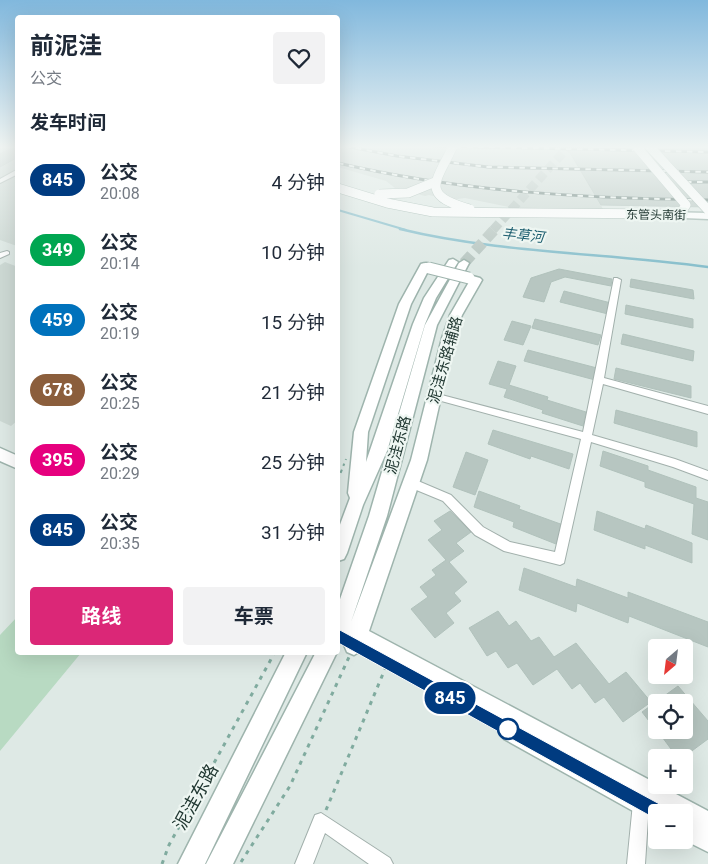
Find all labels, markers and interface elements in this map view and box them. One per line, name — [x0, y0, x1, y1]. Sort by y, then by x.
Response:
text: 前泥洼 — [30, 32, 102, 60]
button: heart — [273, 32, 325, 84]
text: 公交 — [30, 69, 62, 88]
text: 发车时间 — [30, 111, 106, 134]
text: 公交 — [100, 161, 138, 184]
text: 845 — [42, 169, 73, 190]
text: 4 分钟 — [272, 171, 325, 194]
text: 20:08 — [100, 184, 140, 203]
street label: 东管头南街 — [626, 207, 686, 223]
water label: 丰草河 — [501, 225, 548, 245]
text: 公交 — [100, 231, 138, 254]
text: 349 — [42, 239, 73, 260]
text: 10 分钟 — [261, 241, 325, 264]
text: 20:14 — [100, 254, 140, 273]
text: 公交 — [100, 301, 138, 324]
text: 459 — [42, 309, 73, 330]
text: 15 分钟 — [261, 311, 325, 334]
street label: 泥洼东路辅路 — [424, 314, 466, 406]
text: 20:19 — [100, 324, 140, 343]
text: 公交 — [100, 371, 138, 394]
text: 678 — [42, 379, 73, 400]
text: 21 分钟 — [261, 381, 325, 404]
text: 20:25 — [100, 394, 140, 413]
street label: 泥洼东路 — [382, 414, 414, 476]
text: 公交 — [100, 441, 138, 464]
text: 395 — [42, 449, 73, 470]
text: 25 分钟 — [261, 451, 325, 474]
text: 20:29 — [100, 464, 140, 483]
text: 公交 — [100, 511, 138, 534]
text: 845 — [42, 519, 73, 540]
text: 31 分钟 — [261, 521, 325, 544]
text: 20:35 — [100, 534, 140, 553]
button: 路线 — [30, 587, 173, 645]
button: 车票 — [183, 587, 325, 645]
north arrow — [648, 639, 692, 684]
map controls — [648, 639, 693, 849]
line badge: 845 — [421, 682, 479, 714]
text: 845 — [435, 687, 465, 708]
button: locate — [648, 694, 693, 739]
unlabelled marker — [497, 718, 519, 740]
button: + — [648, 749, 693, 794]
street label: 泥洼东路 — [169, 760, 222, 833]
button: − — [648, 804, 693, 849]

